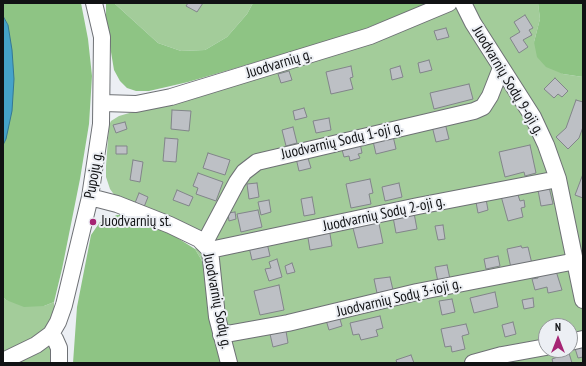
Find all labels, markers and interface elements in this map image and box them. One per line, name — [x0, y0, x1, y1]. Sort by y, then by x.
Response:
street label: Juodvarnių Sodų 9-oji g. — [468, 23, 548, 139]
street label: Juodvarnių g. — [244, 45, 314, 83]
street label: Juodvarnių Sodų 1-oji g. — [280, 118, 404, 164]
street label: Pupojų g. — [81, 150, 107, 200]
street label: Juodvarnių Sodų 2-oji g. — [321, 192, 447, 236]
place label: Juodvarnių st. — [101, 213, 171, 231]
marker: Juodvarnių st. — [88, 217, 98, 227]
street label: Juodvarnių Sodų g. — [199, 252, 235, 350]
street label: Juodvarnių Sodų 3-ioji g. — [335, 275, 463, 321]
north arrow — [538, 318, 578, 358]
text: N — [555, 320, 561, 334]

